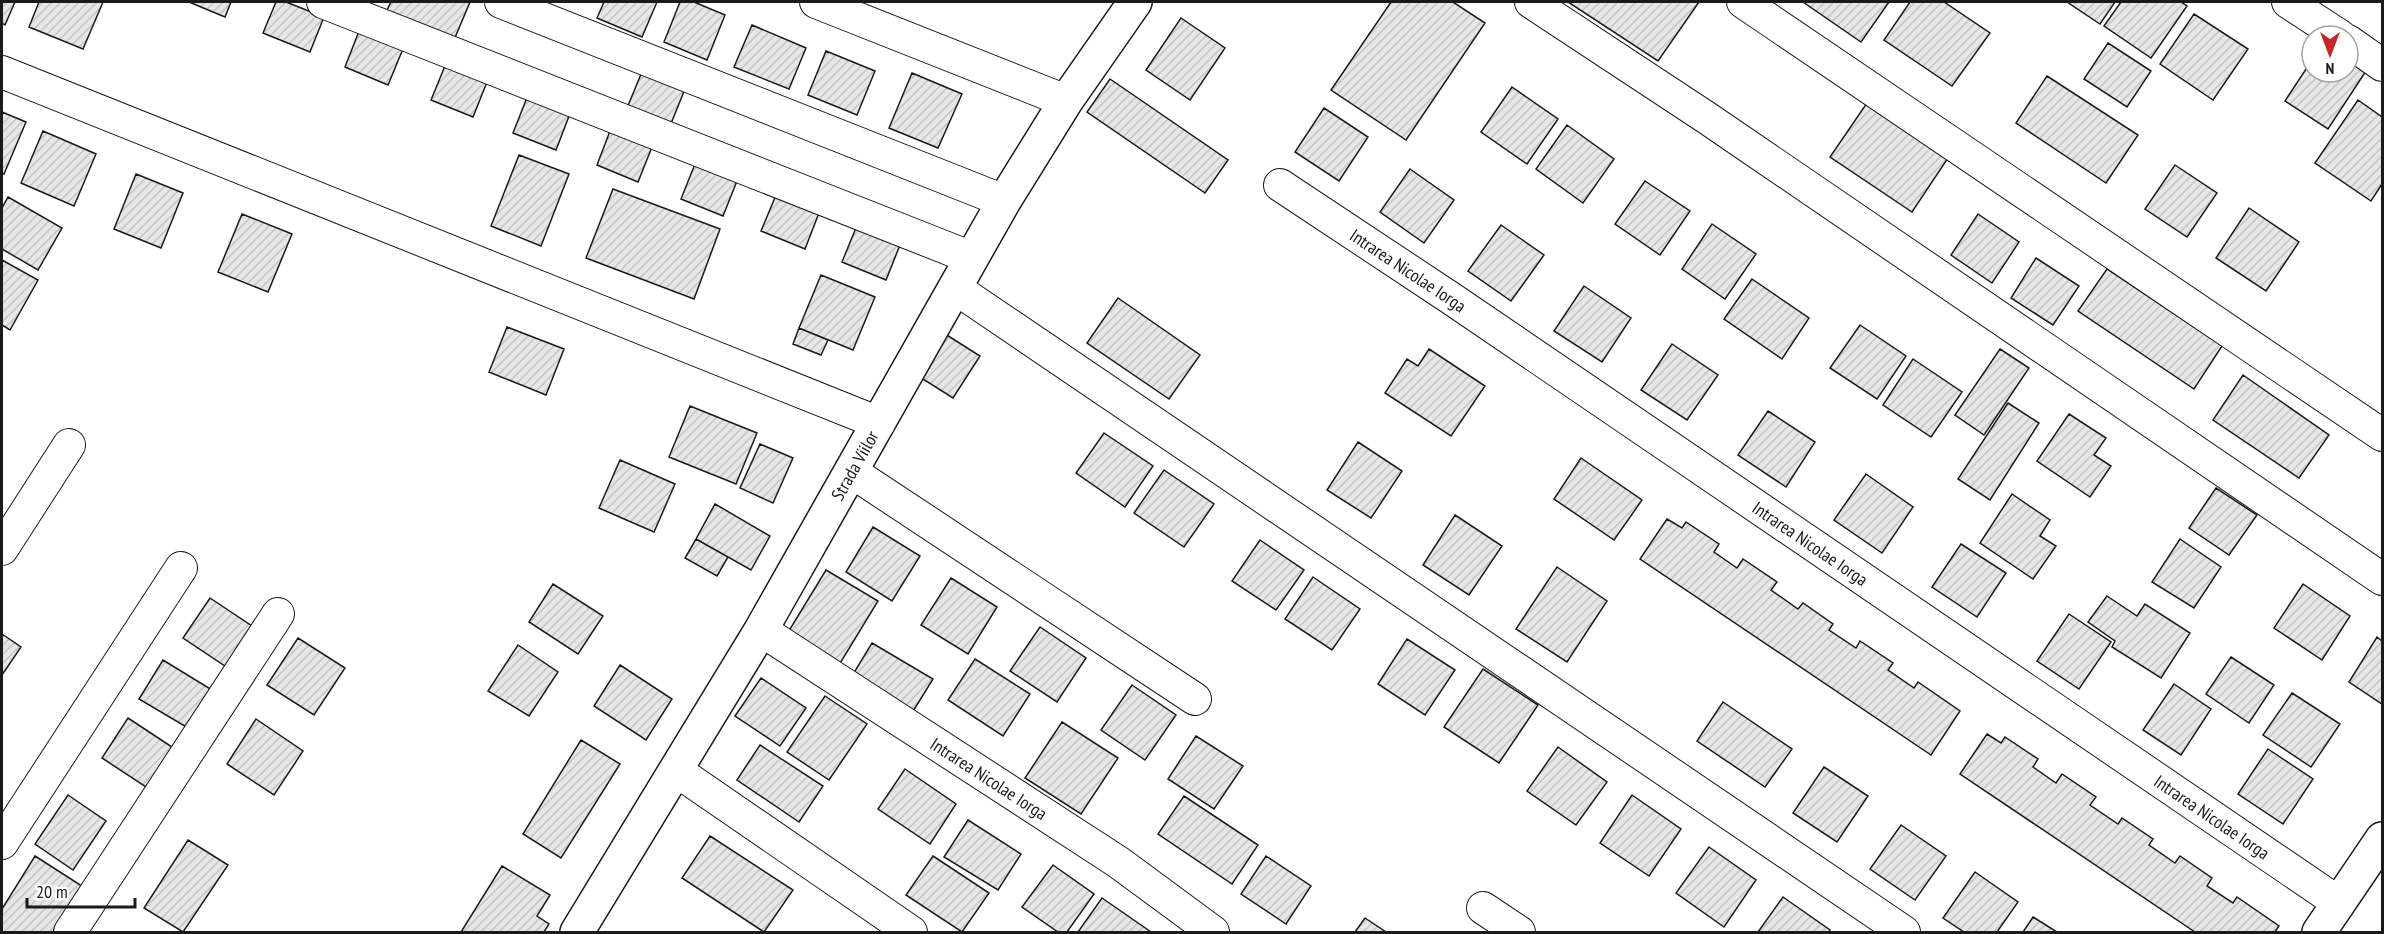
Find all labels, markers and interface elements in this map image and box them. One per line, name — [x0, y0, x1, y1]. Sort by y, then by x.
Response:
north arrow — [2300, 24, 2360, 84]
text: N — [2326, 59, 2334, 79]
street label: Intrarea Nicolae Iorga — [1346, 223, 1471, 317]
street label: Strada Viilor — [826, 426, 883, 504]
street label: Intrarea Nicolae Iorga — [1748, 496, 1873, 590]
street label: Intrarea Nicolae Iorga — [926, 732, 1052, 825]
street label: Intrarea Nicolae Iorga — [2150, 769, 2274, 864]
scale bar — [27, 871, 135, 909]
text: 20 m — [36, 880, 68, 903]

